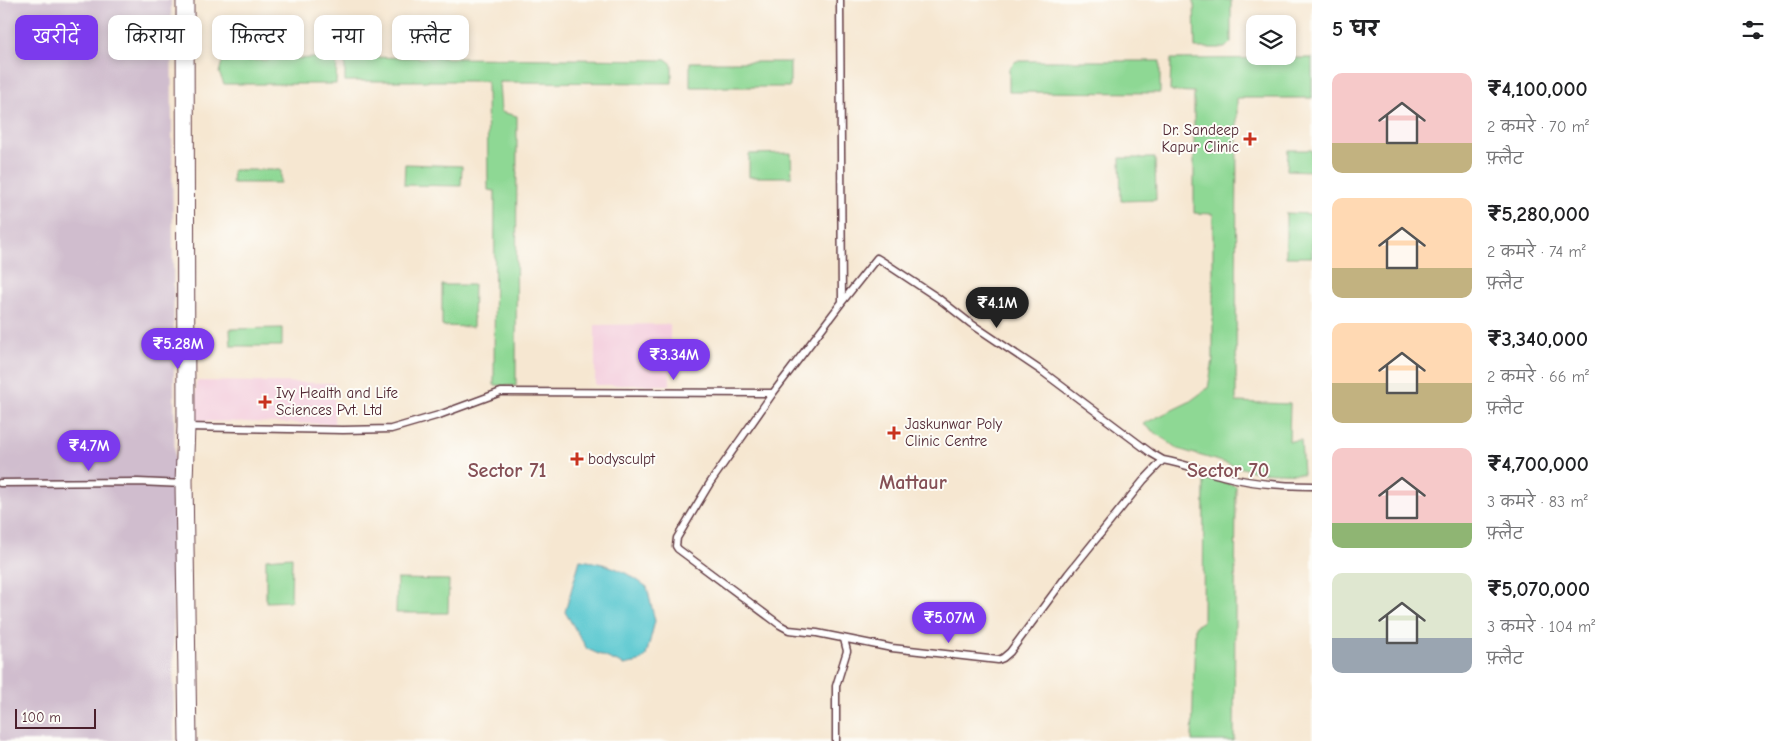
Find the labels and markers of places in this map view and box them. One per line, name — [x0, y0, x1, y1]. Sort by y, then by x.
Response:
place label: Dr. Sandeep Kapur Clinic — [1161, 121, 1239, 156]
marker: Dr. Sandeep Kapur Clinic — [1243, 132, 1257, 146]
pin: ₹4.1M — [962, 286, 1032, 329]
pin: ₹5.28M — [137, 328, 219, 370]
pin: ₹3.34M — [633, 338, 715, 381]
place label: Ivy Health and Life Sciences Pvt. Ltd — [276, 384, 398, 419]
marker: Ivy Health and Life Sciences Pvt. Ltd — [258, 395, 272, 409]
place label: Jaskunwar Poly Clinic Centre — [905, 415, 1002, 450]
marker: Jaskunwar Poly Clinic Centre — [887, 426, 901, 440]
pin: ₹4.7M — [54, 430, 124, 472]
place label: bodysculpt — [588, 450, 656, 468]
marker: bodysculpt — [570, 452, 584, 466]
pin: ₹5.07M — [908, 602, 990, 644]

